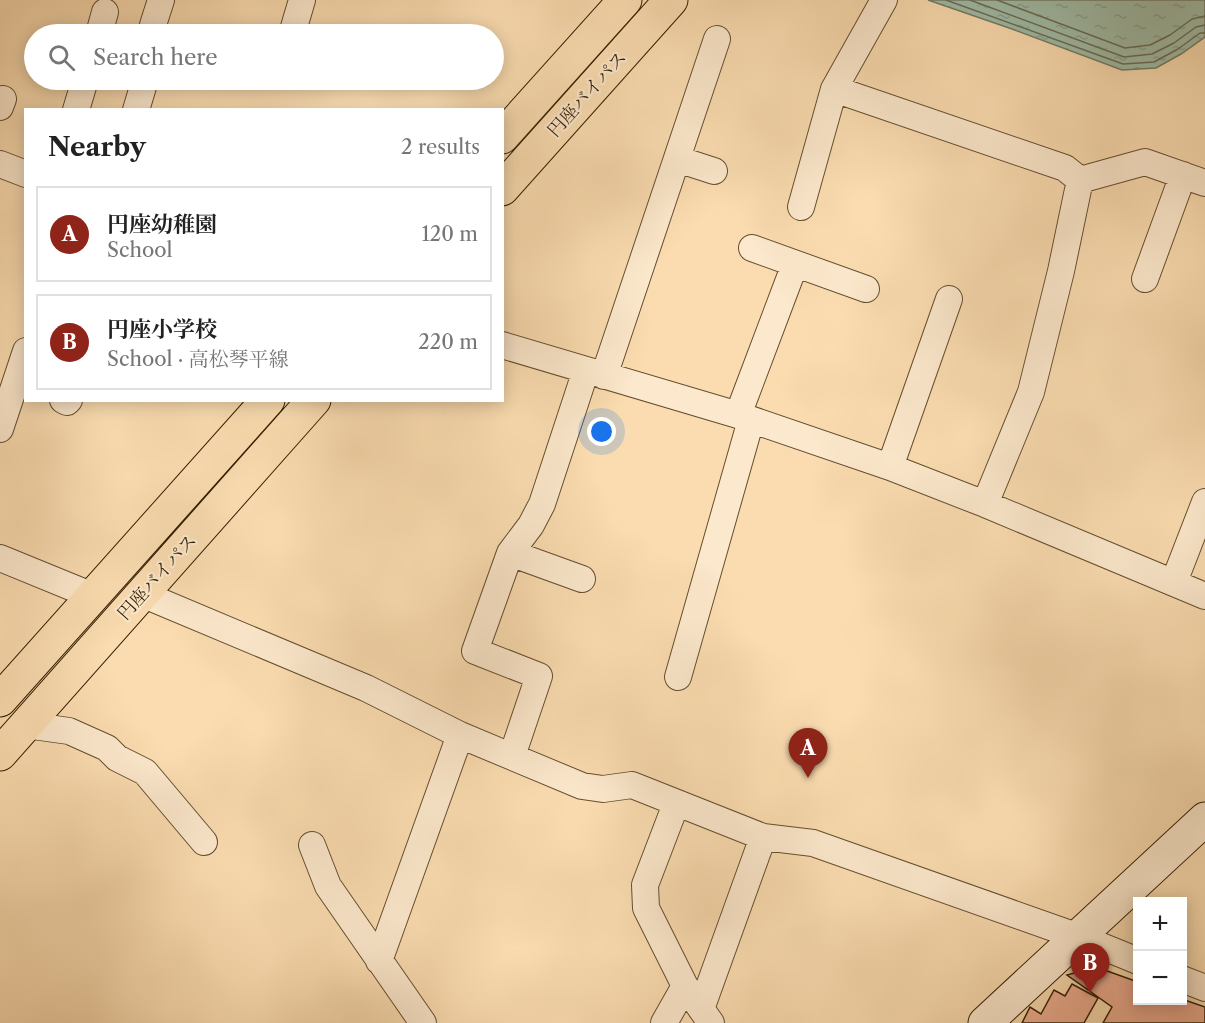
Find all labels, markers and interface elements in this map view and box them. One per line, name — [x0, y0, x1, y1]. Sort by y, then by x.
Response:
search box — [24, 24, 504, 90]
icon: search — [45, 41, 78, 74]
text: Search here — [93, 44, 218, 71]
street label: 円座バイパス — [543, 47, 631, 141]
text: Nearby — [48, 131, 146, 163]
text: 2 results — [401, 135, 480, 159]
text: 円座幼稚園 — [107, 211, 217, 238]
text: A — [62, 222, 77, 246]
text: 120 m — [421, 222, 478, 246]
text: School — [107, 238, 172, 262]
text: 円座小学校 — [107, 316, 217, 343]
text: B — [62, 330, 77, 354]
text: 220 m — [418, 330, 478, 354]
text: School · 高松琴平線 — [107, 347, 289, 371]
your location — [587, 417, 616, 446]
street label: 円座バイパス — [113, 530, 201, 624]
pin: A — [788, 728, 828, 778]
map controls — [1133, 897, 1187, 1005]
button: + — [1133, 897, 1187, 951]
pin: B — [1070, 944, 1110, 993]
button: − — [1133, 951, 1187, 1005]

